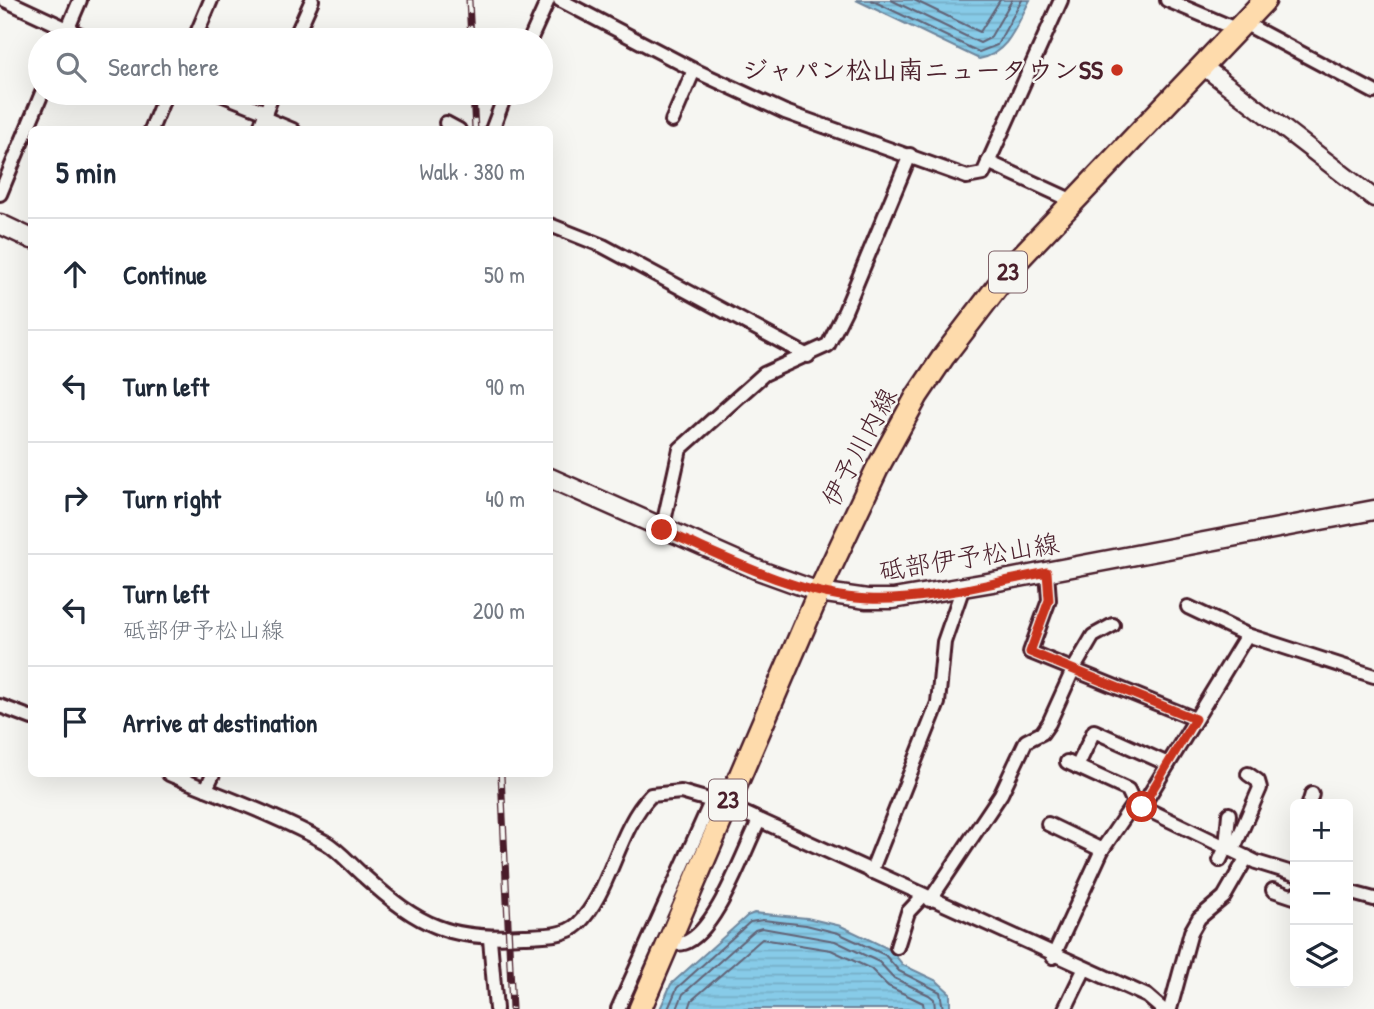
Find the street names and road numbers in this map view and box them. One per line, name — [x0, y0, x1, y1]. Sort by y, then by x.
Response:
road number: 23 — [989, 251, 1027, 292]
street label: 伊予川内線 — [813, 381, 905, 512]
street label: 砥部伊予松山線 — [876, 525, 1062, 588]
road number: 23 — [709, 780, 747, 820]

